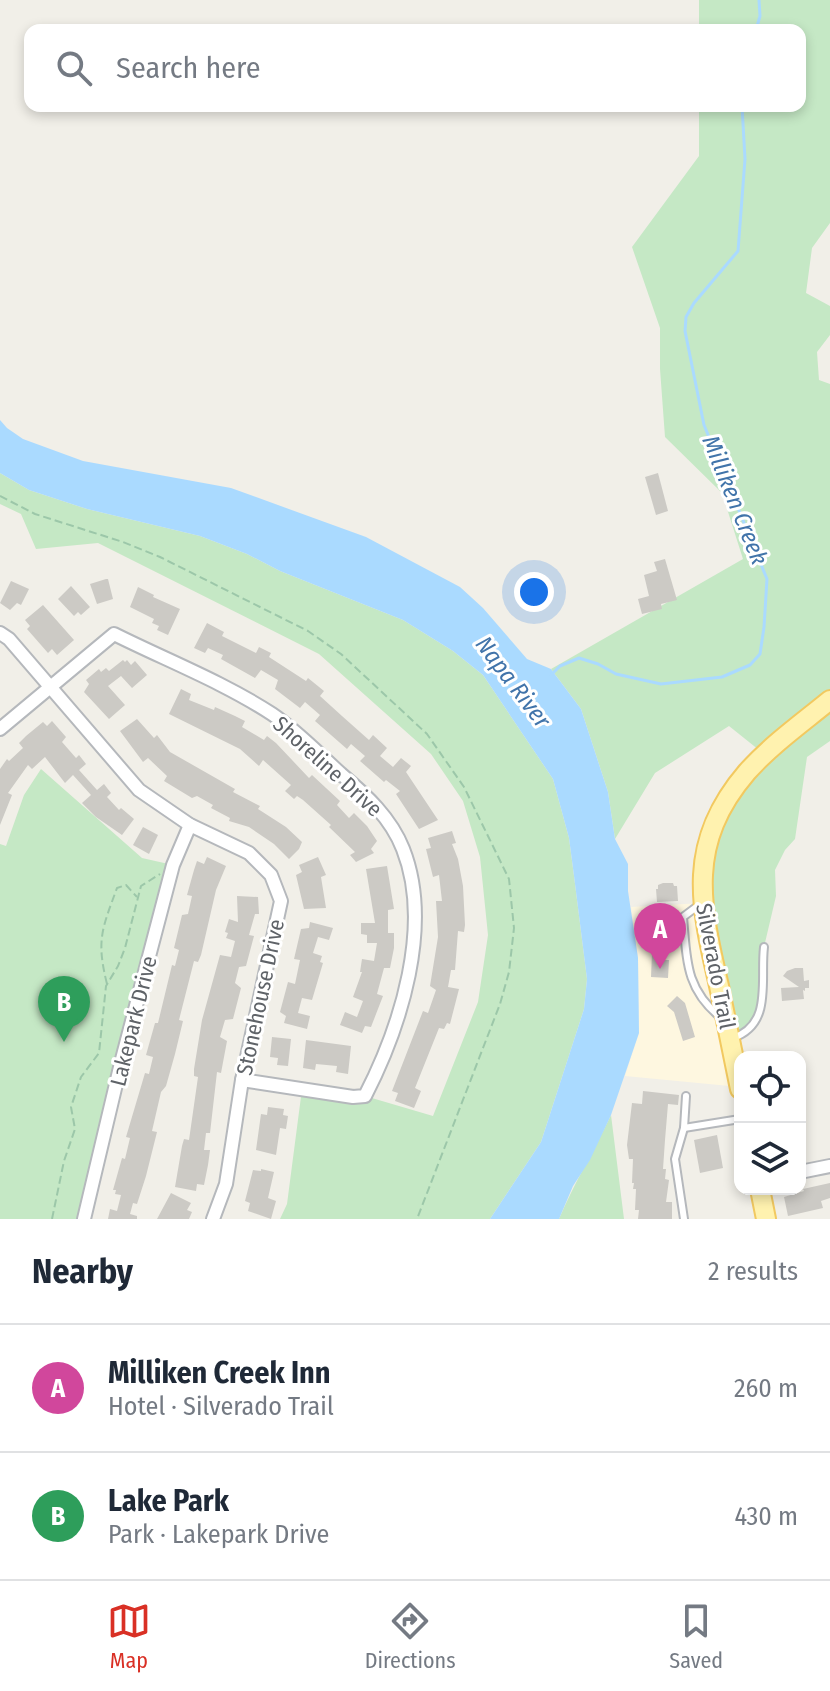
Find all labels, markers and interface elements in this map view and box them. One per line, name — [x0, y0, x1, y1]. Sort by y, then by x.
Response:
search box — [24, 24, 806, 112]
icon: search — [52, 46, 96, 90]
text: Search here — [116, 50, 261, 86]
water label: Milliken Creek — [696, 431, 774, 569]
your location — [514, 572, 554, 612]
water label: Napa River — [470, 631, 557, 734]
street label: Shoreline Drive — [268, 710, 388, 822]
street label: Silverado Trail — [690, 901, 741, 1031]
pin: A — [634, 903, 686, 969]
street label: Stonehouse Drive — [231, 917, 290, 1077]
street label: Lakepark Drive — [104, 953, 163, 1089]
pin: B — [38, 976, 90, 1042]
map controls — [734, 1051, 806, 1195]
button: locate — [734, 1051, 806, 1123]
button: layers — [734, 1123, 806, 1195]
text: Nearby — [32, 1251, 133, 1292]
text: 2 results — [708, 1256, 798, 1287]
text: Milliken Creek Inn — [108, 1355, 331, 1391]
text: A — [51, 1373, 65, 1404]
text: 260 m — [734, 1373, 798, 1404]
text: Hotel · Silverado Trail — [108, 1391, 334, 1422]
text: Lake Park — [108, 1483, 229, 1519]
text: B — [51, 1501, 65, 1532]
text: 430 m — [734, 1501, 798, 1532]
text: Park · Lakepark Drive — [108, 1519, 329, 1550]
tab: Map — [107, 1599, 151, 1674]
tab: Directions — [365, 1599, 456, 1674]
tab: Saved — [669, 1599, 723, 1674]

